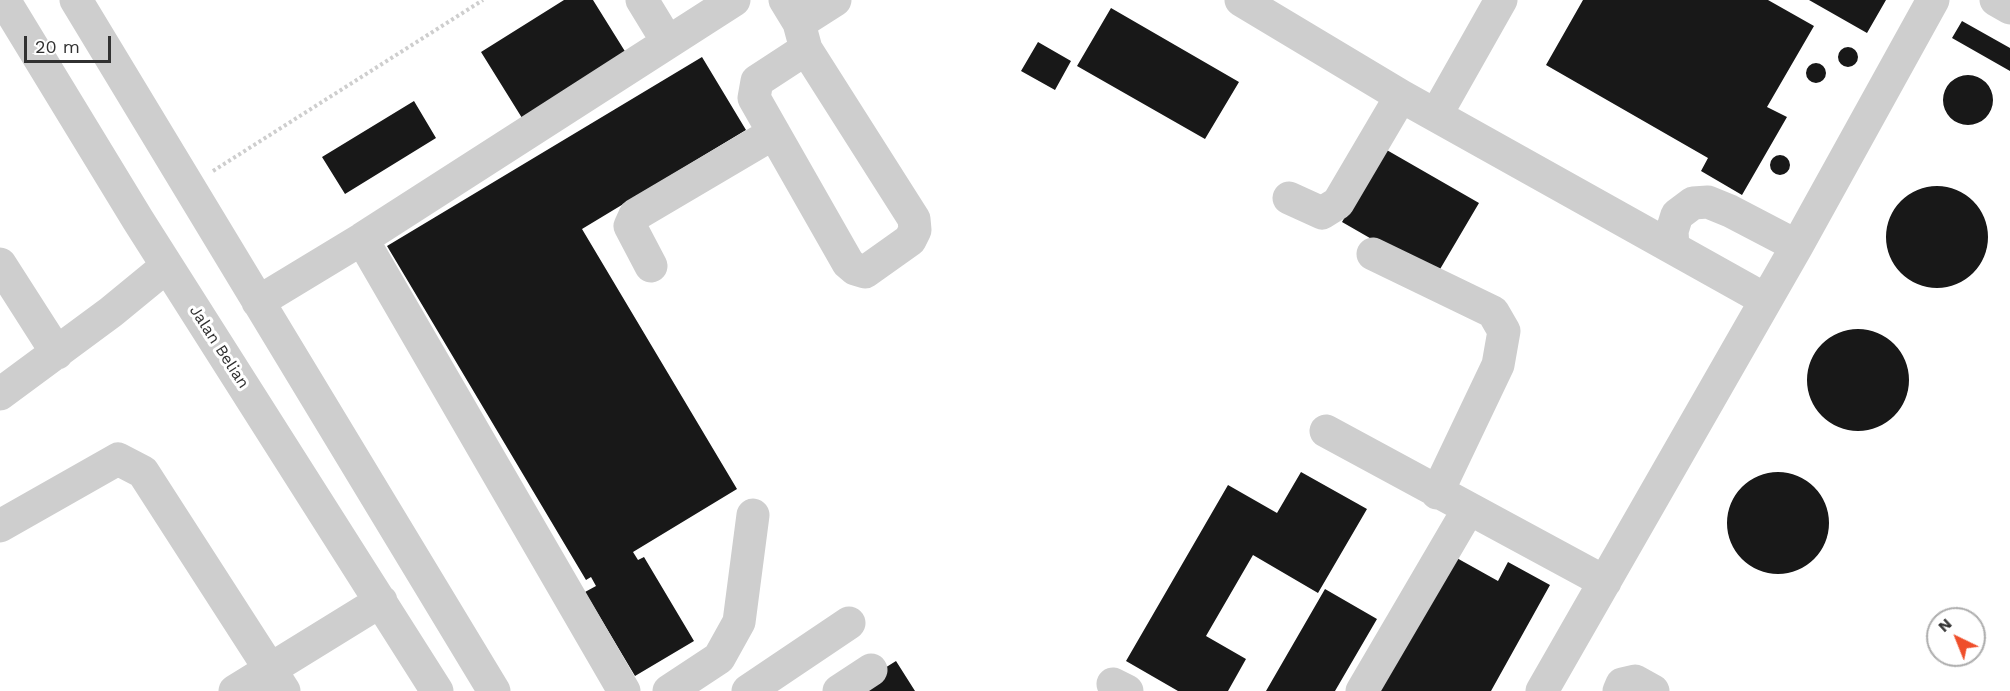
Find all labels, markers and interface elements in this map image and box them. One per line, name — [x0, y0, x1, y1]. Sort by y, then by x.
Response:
scale bar — [27, 24, 114, 62]
text: 20 m — [35, 36, 80, 57]
street label: Jalan Belian — [185, 302, 253, 392]
north arrow — [1926, 607, 1986, 667]
text: N — [1934, 614, 1956, 636]

